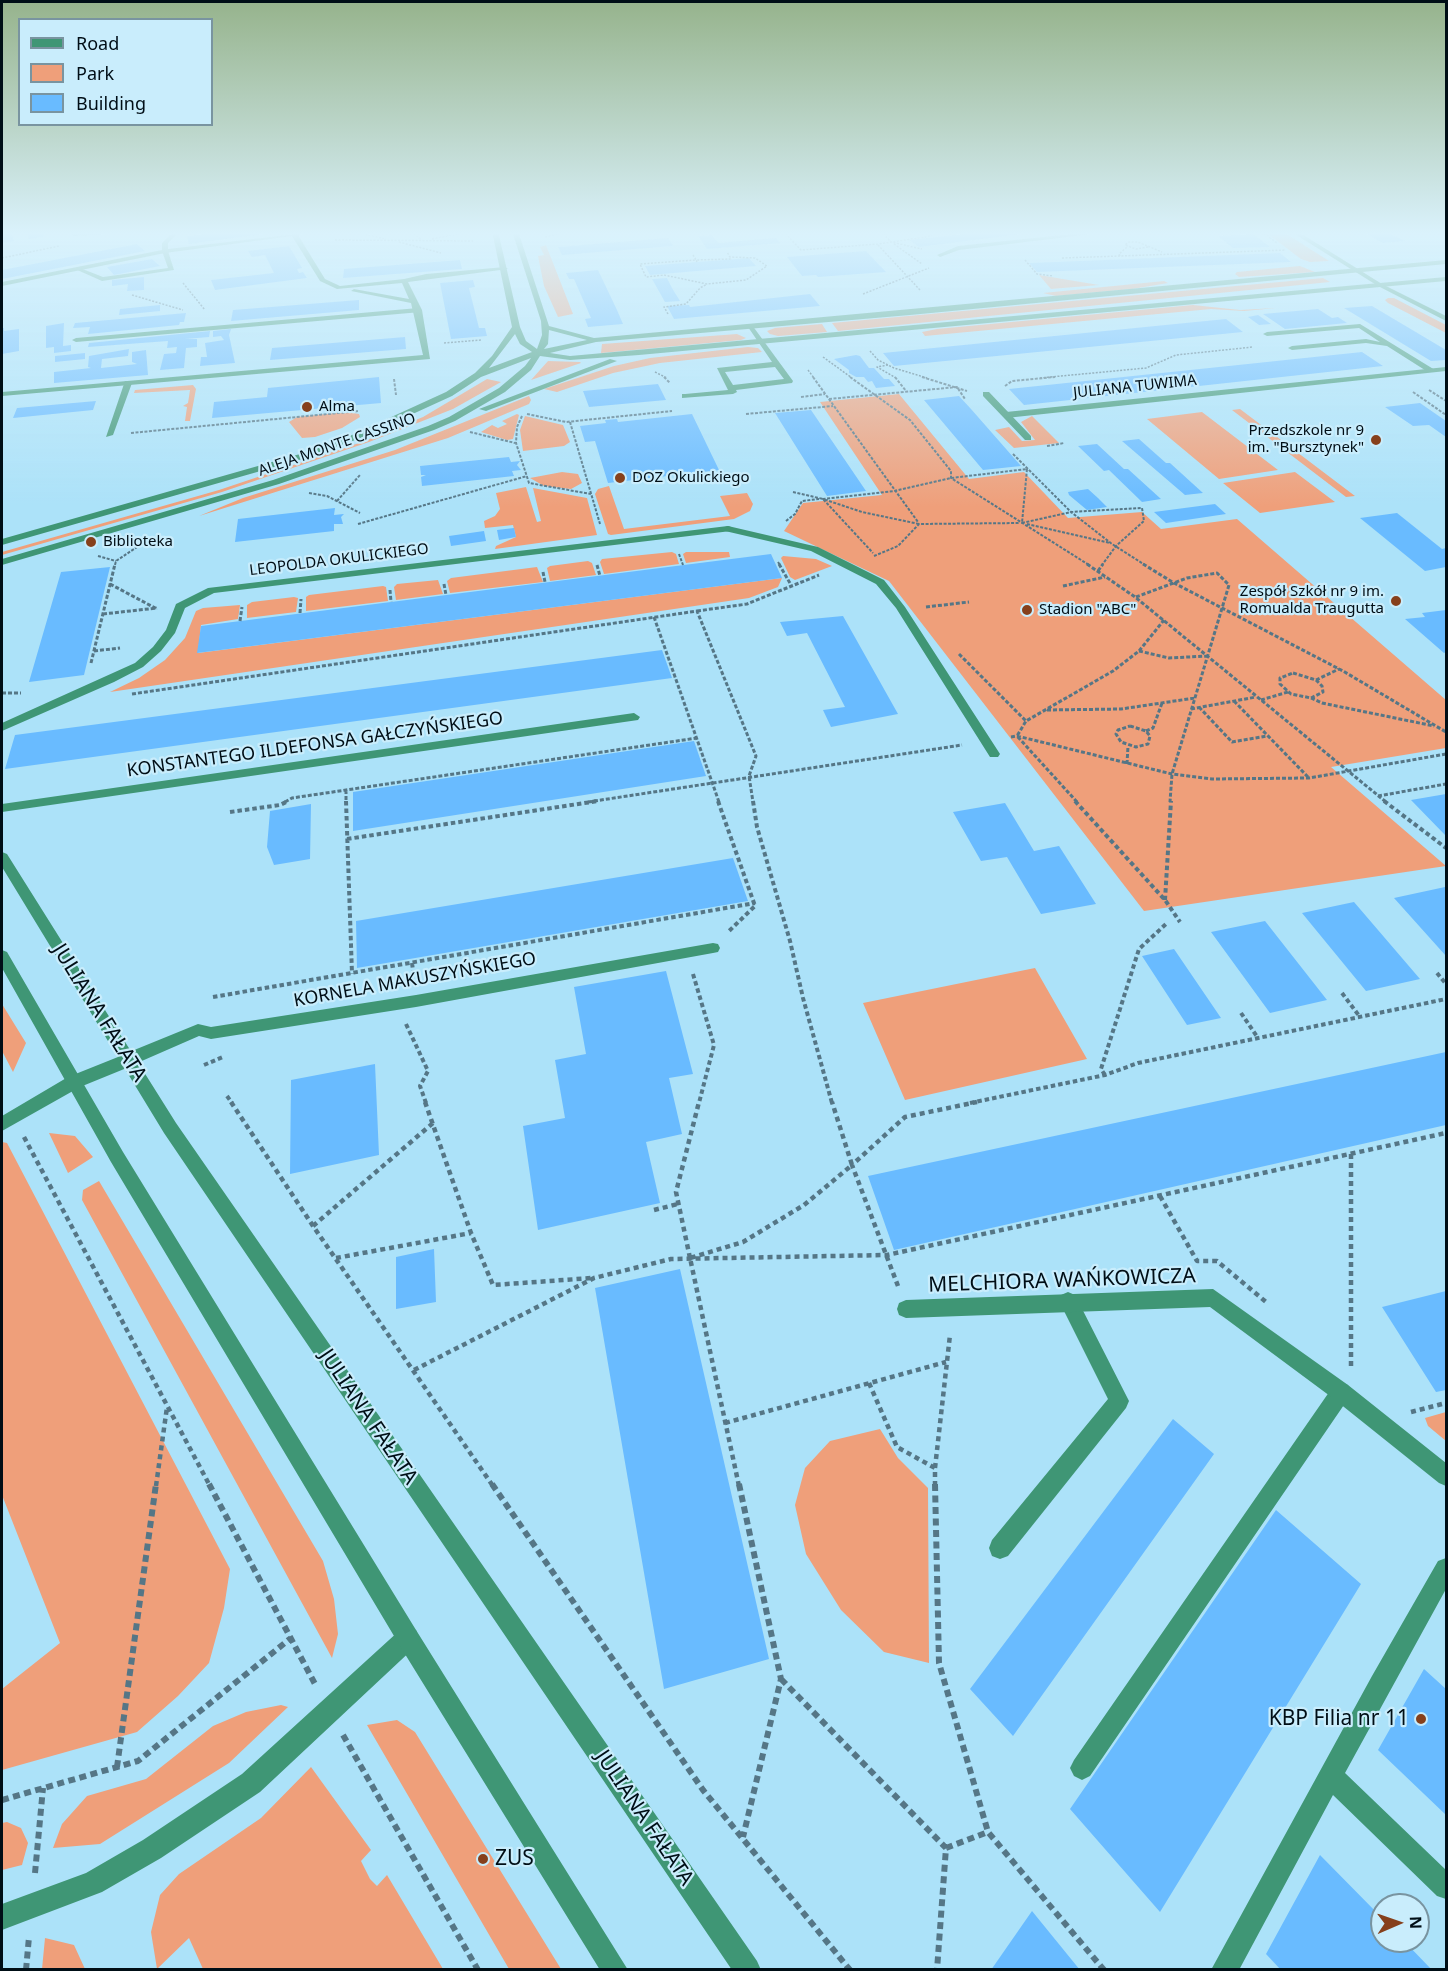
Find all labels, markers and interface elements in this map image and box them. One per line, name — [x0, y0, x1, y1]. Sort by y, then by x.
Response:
legend — [18, 18, 213, 126]
text: Road — [76, 31, 119, 55]
text: Park — [76, 61, 114, 85]
text: Building — [76, 91, 146, 115]
street label: JULIANA TUWIMA — [1072, 372, 1198, 402]
place label: Alma — [319, 398, 355, 416]
marker: Alma — [300, 400, 314, 414]
street label: ALEJA MONTE CASSINO — [256, 410, 418, 480]
place label: Przedszkole nr 9 im. "Bursztynek" — [1248, 422, 1364, 457]
marker: Przedszkole nr 9 im. "Bursztynek" — [1369, 433, 1383, 447]
place label: DOZ Okulickiego — [632, 469, 750, 487]
marker: DOZ Okulickiego — [613, 471, 627, 485]
place label: Biblioteka — [103, 533, 173, 551]
marker: Biblioteka — [84, 535, 98, 549]
street label: LEOPOLDA OKULICKIEGO — [248, 540, 430, 580]
place label: Zespół Szkół nr 9 im. Romualda Traugutta — [1240, 583, 1384, 618]
marker: Zespół Szkół nr 9 im. Romualda Traugutta — [1389, 594, 1403, 608]
place label: Stadion "ABC" — [1039, 601, 1136, 619]
marker: Stadion "ABC" — [1020, 603, 1034, 617]
street label: KONSTANTEGO ILDEFONSA GAŁCZYŃSKIEGO — [126, 708, 504, 782]
street label: JULIANA FAŁATA — [46, 939, 152, 1087]
street label: KORNELA MAKUSZYŃSKIEGO — [292, 948, 538, 1012]
street label: MELCHIORA WAŃKOWICZA — [928, 1264, 1196, 1298]
street label: JULIANA FAŁATA — [313, 1344, 423, 1490]
place label: KBP Filia nr 11 — [1269, 1706, 1409, 1732]
marker: KBP Filia nr 11 — [1414, 1712, 1428, 1726]
street label: JULIANA FAŁATA — [589, 1745, 699, 1891]
place label: ZUS — [495, 1846, 534, 1872]
marker: ZUS — [476, 1852, 490, 1866]
north arrow — [1370, 1893, 1430, 1953]
text: N — [1405, 1916, 1427, 1929]

